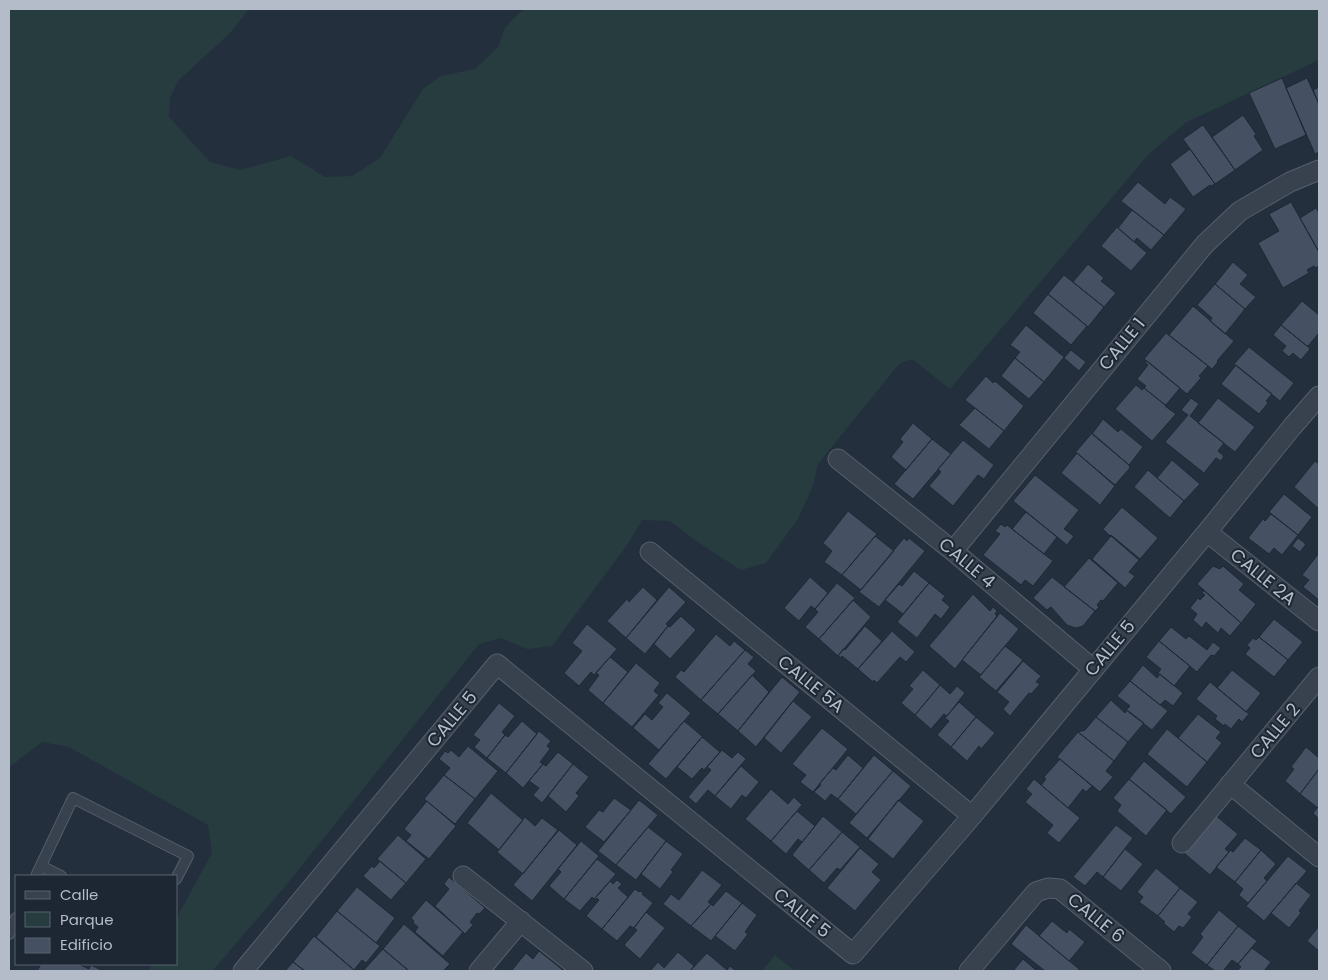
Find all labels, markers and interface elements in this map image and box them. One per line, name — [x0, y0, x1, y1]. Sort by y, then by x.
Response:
street label: CALLE 1 — [1093, 312, 1151, 375]
street label: CALLE 4 — [934, 532, 1001, 594]
street label: CALLE 2A — [1225, 542, 1302, 611]
street label: CALLE 5 — [1079, 614, 1141, 681]
street label: CALLE 5A — [773, 649, 850, 718]
street label: CALLE 5 — [421, 685, 483, 752]
street label: CALLE 2 — [1244, 697, 1305, 764]
legend — [15, 875, 178, 965]
street label: CALLE 5 — [768, 882, 836, 943]
text: Calle — [60, 884, 98, 905]
street label: CALLE 6 — [1062, 887, 1130, 948]
text: Parque — [60, 909, 113, 930]
text: Edificio — [60, 934, 113, 955]

